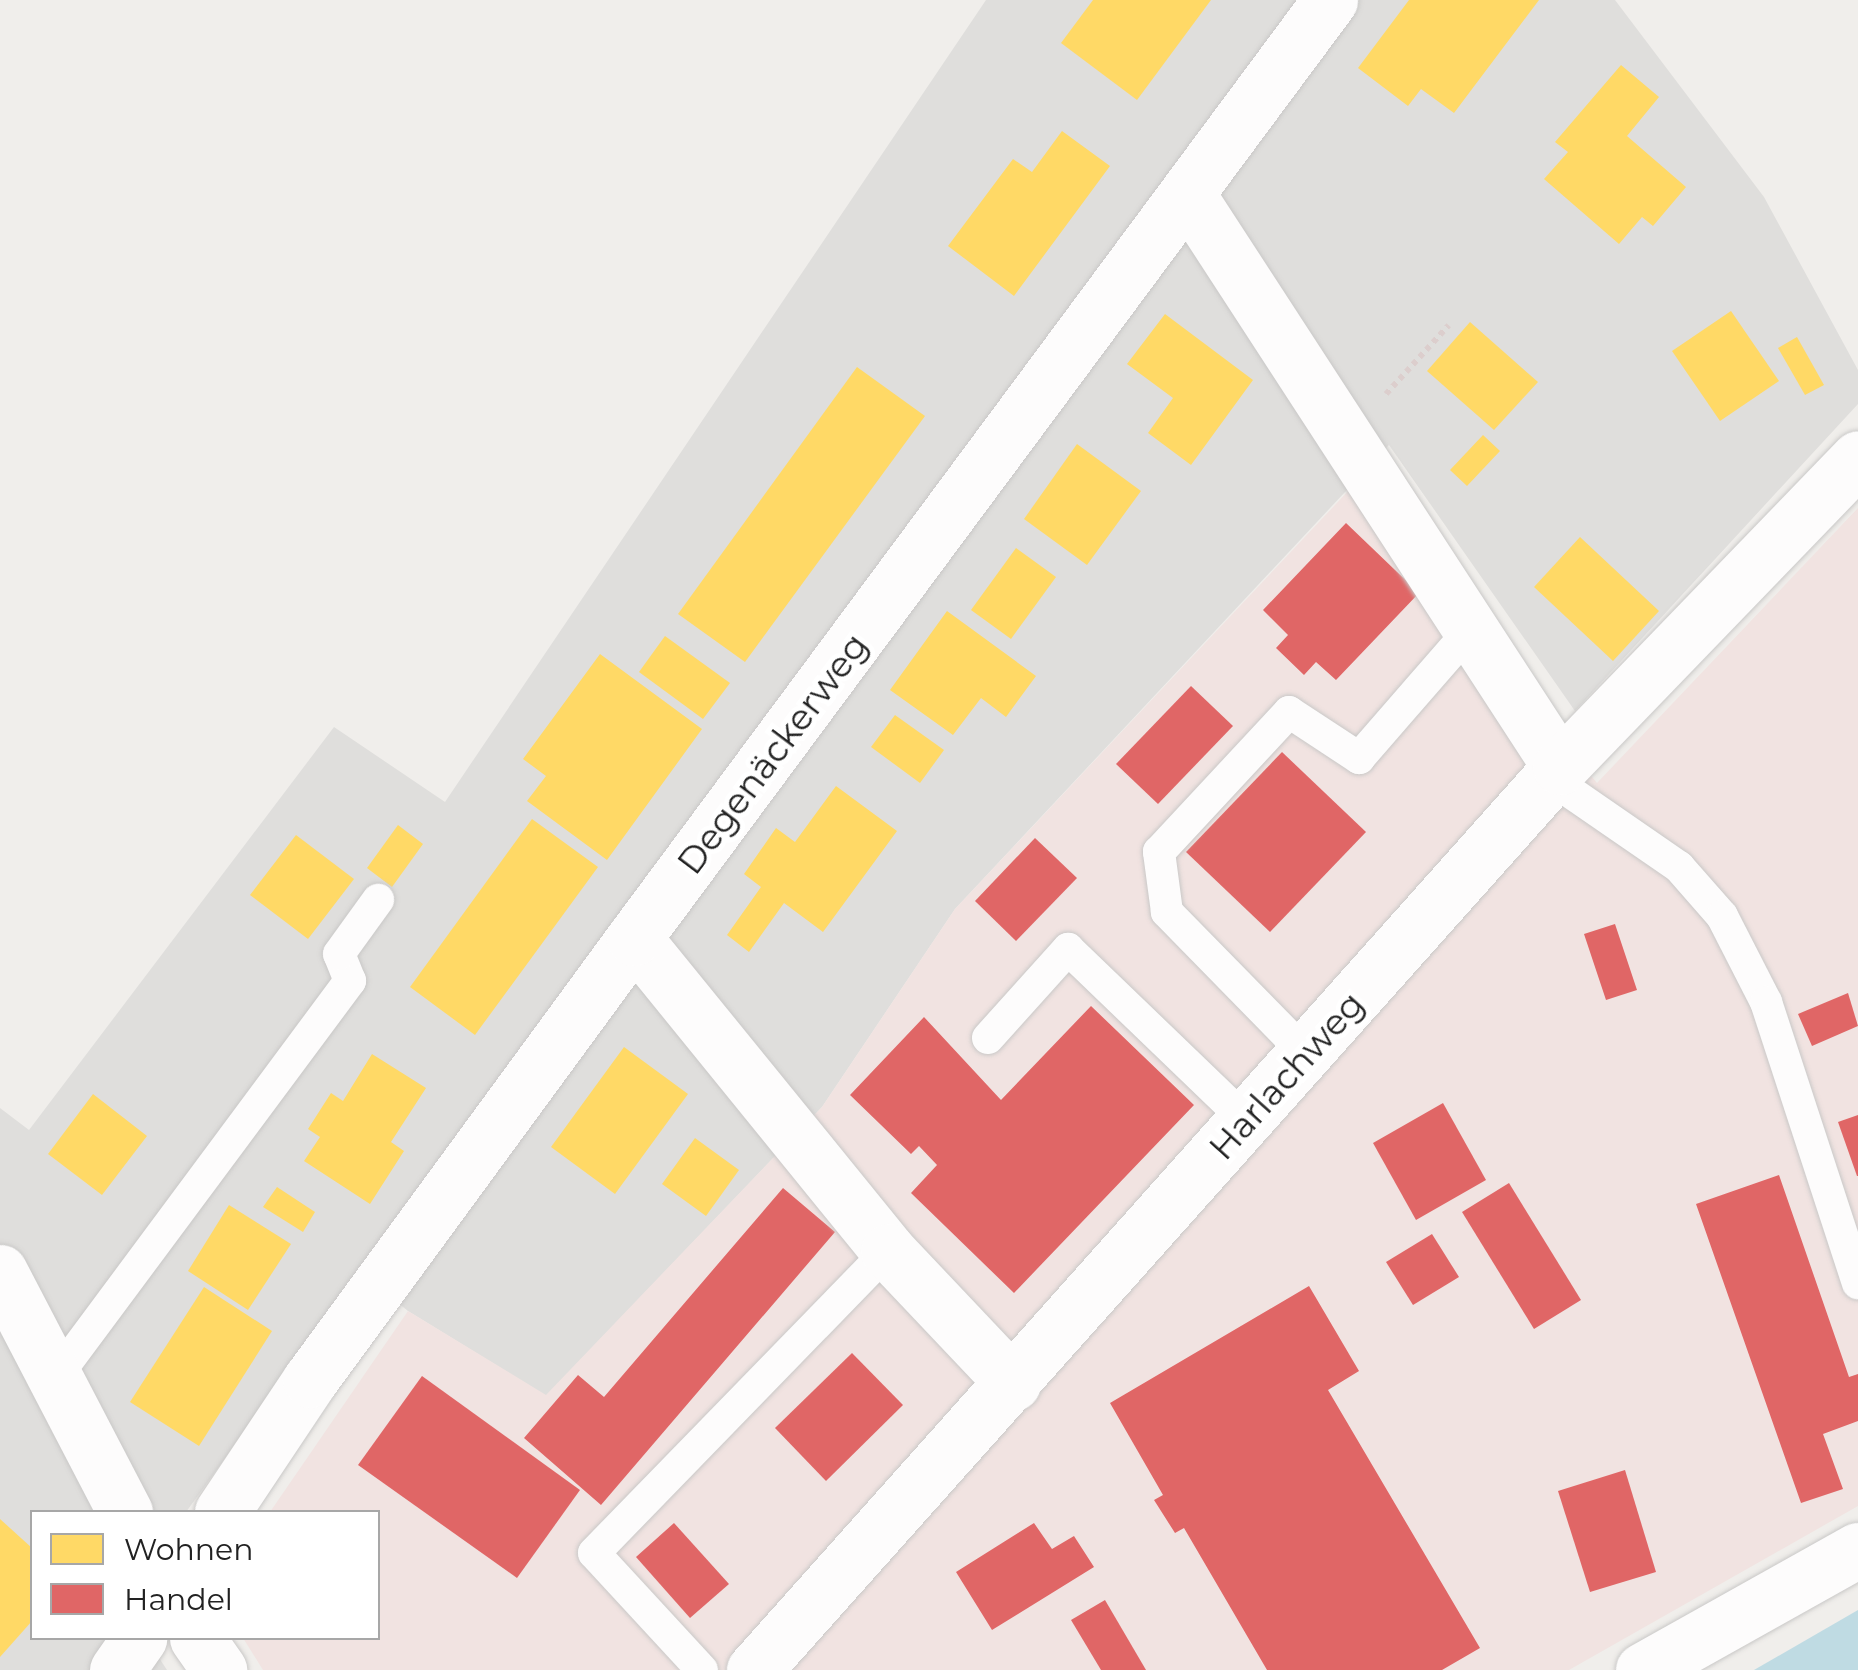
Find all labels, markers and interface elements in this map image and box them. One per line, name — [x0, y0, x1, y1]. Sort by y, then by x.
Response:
street label: Degenäckerweg — [669, 625, 877, 883]
street label: Harlachweg — [1201, 984, 1373, 1168]
legend — [30, 1510, 380, 1640]
text: Wohnen — [124, 1531, 253, 1568]
text: Handel — [124, 1581, 233, 1618]

